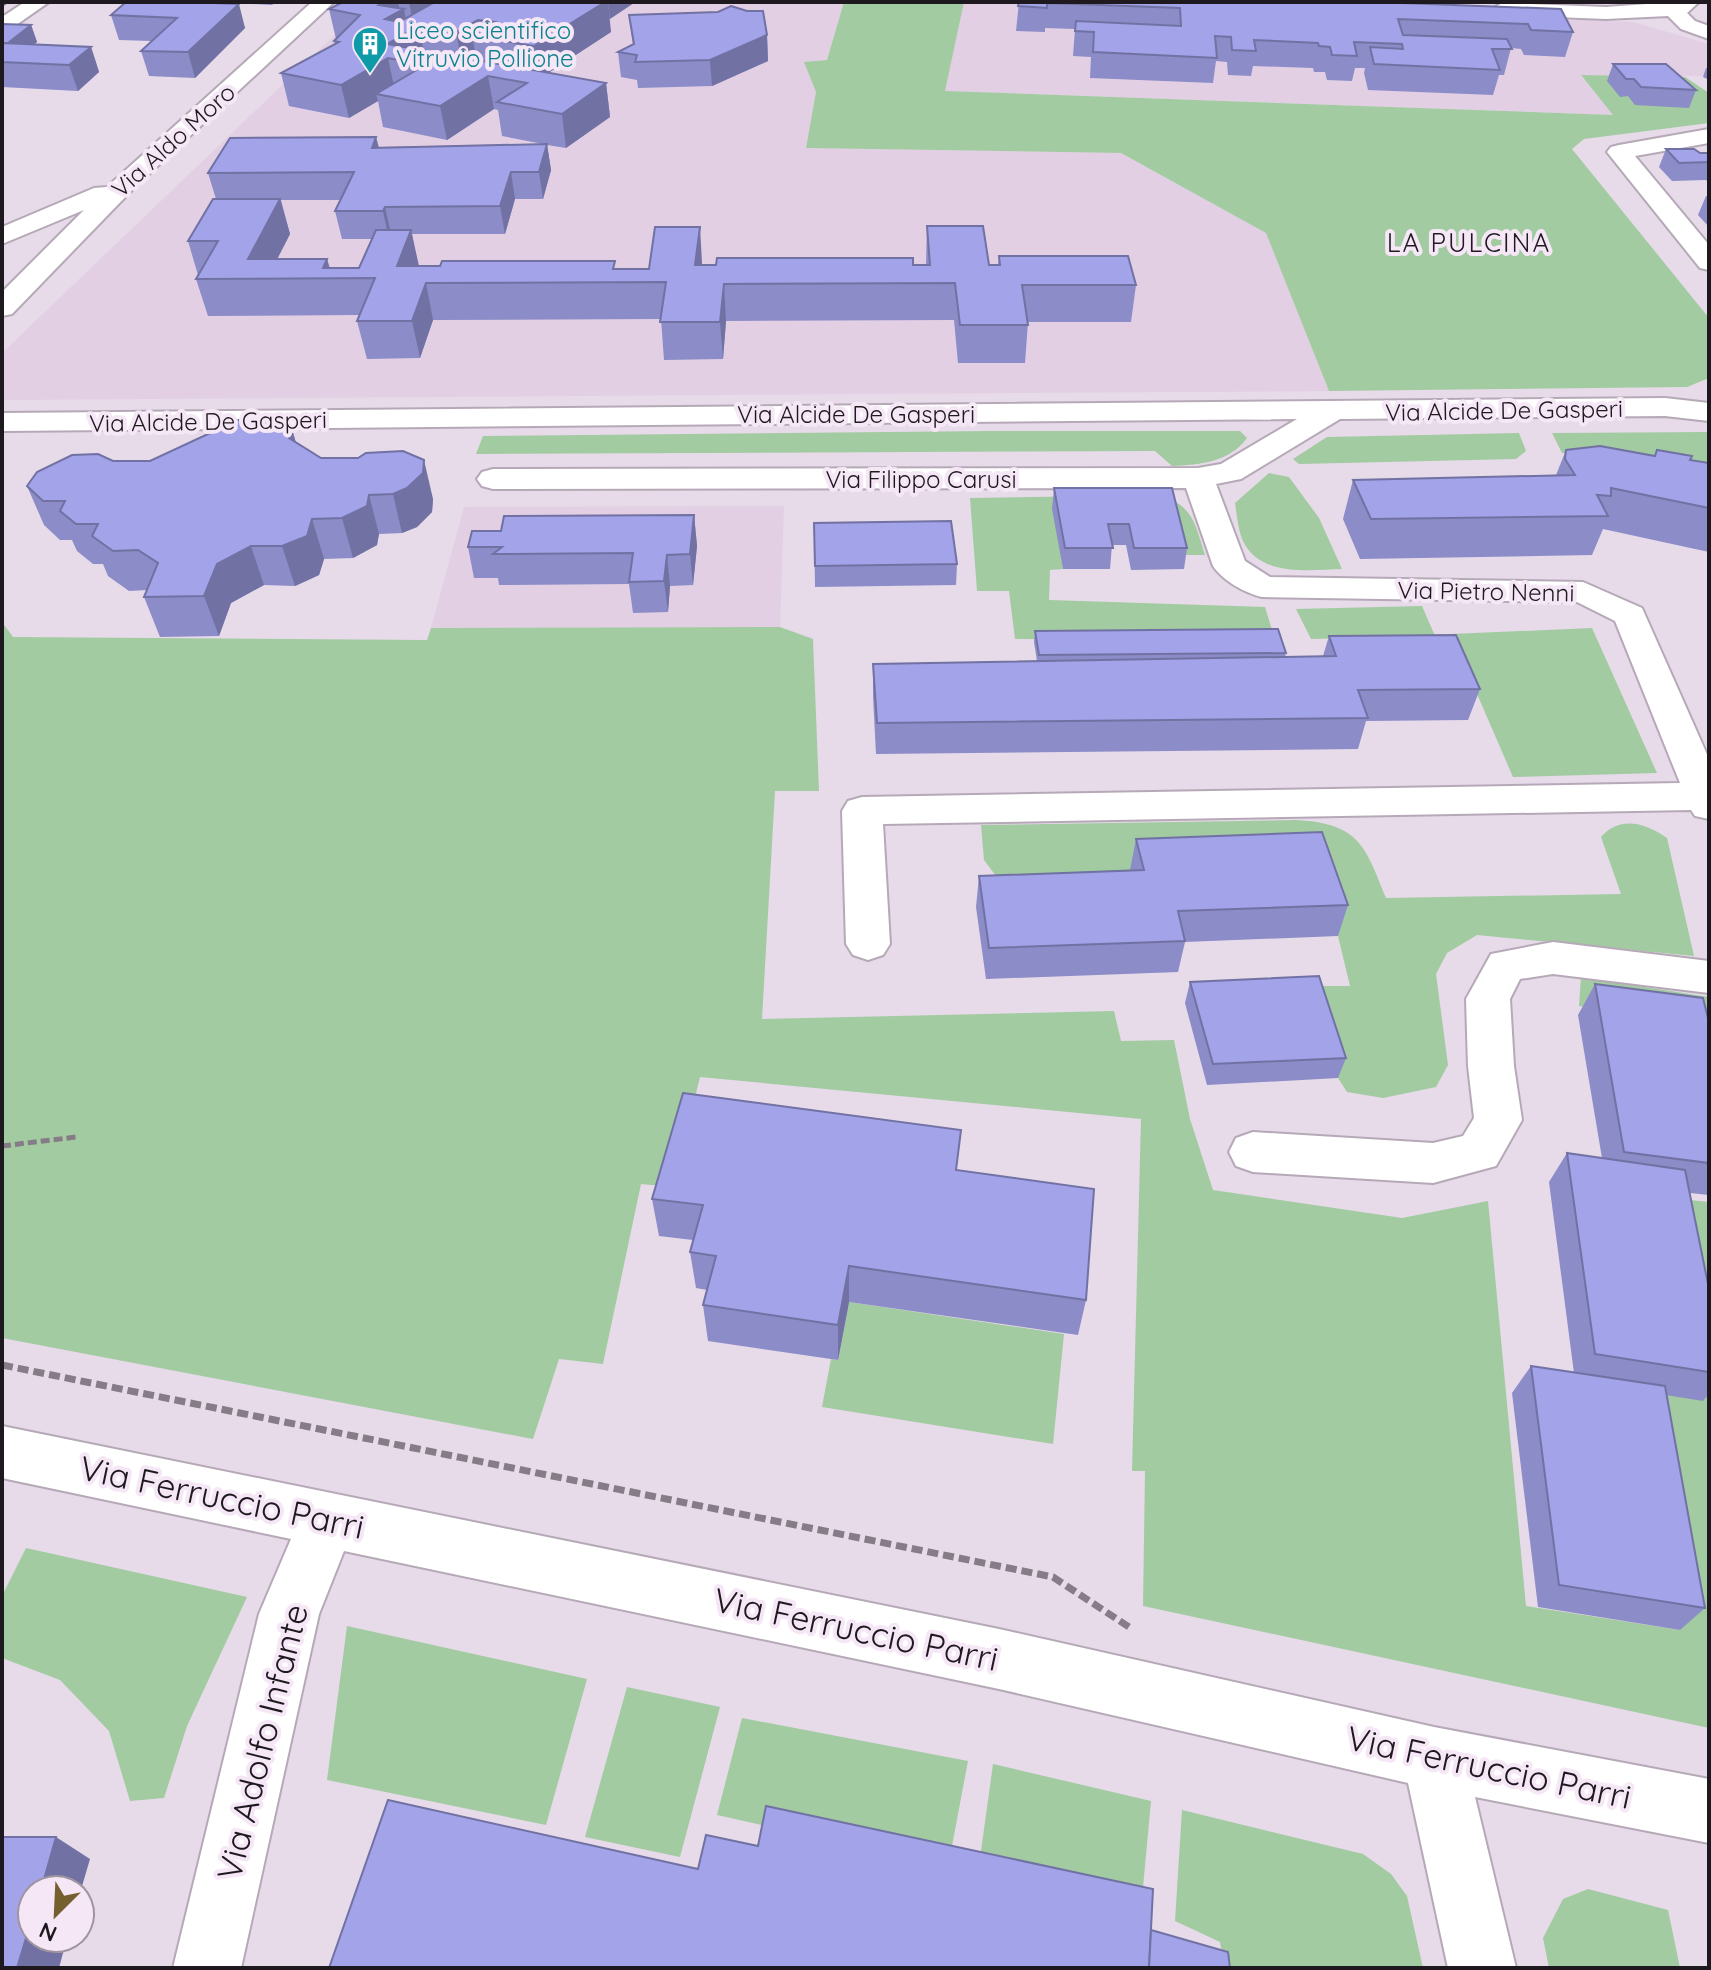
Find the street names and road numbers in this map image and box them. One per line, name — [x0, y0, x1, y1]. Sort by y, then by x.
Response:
street label: Via Aldo Moro — [105, 77, 241, 203]
street label: Via Alcide De Gasperi — [1385, 393, 1623, 427]
street label: Via Alcide De Gasperi — [737, 399, 975, 429]
street label: Via Alcide De Gasperi — [89, 404, 327, 438]
street label: Via Filippo Carusi — [825, 464, 1017, 494]
street label: Via Pietro Nenni — [1397, 574, 1575, 608]
street label: Via Ferruccio Parri — [76, 1446, 368, 1548]
street label: Via Ferruccio Parri — [710, 1578, 1002, 1680]
street label: Via Adolfo Infante — [207, 1600, 317, 1884]
street label: Via Ferruccio Parri — [1343, 1716, 1635, 1818]

